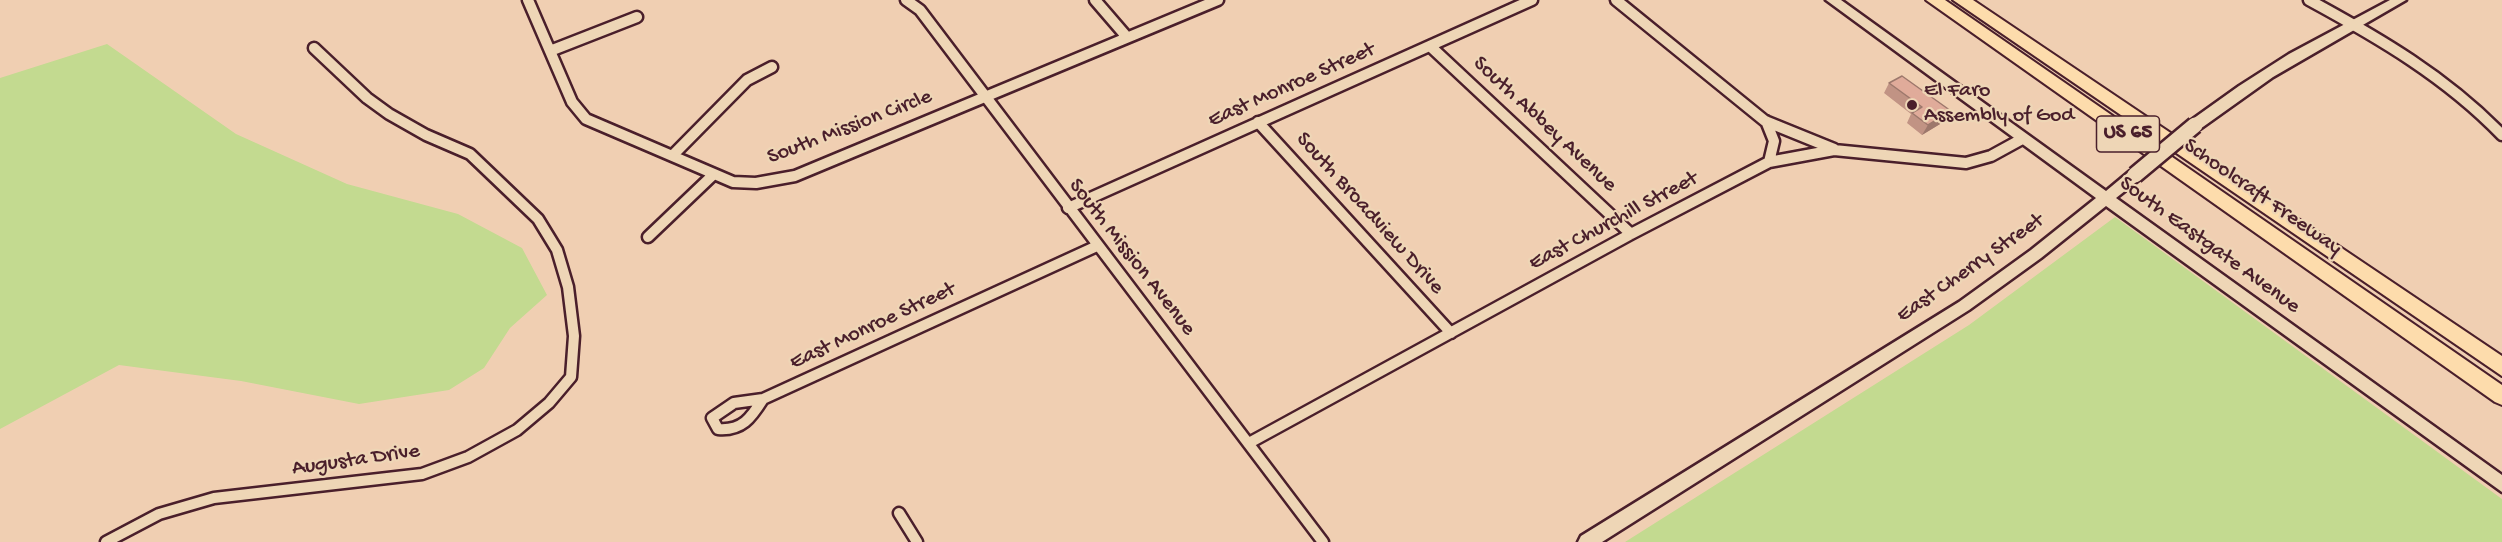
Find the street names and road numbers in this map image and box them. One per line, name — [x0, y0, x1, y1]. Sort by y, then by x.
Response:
street label: East Monroe Street — [1205, 37, 1379, 135]
street label: South Abbey Avenue — [1466, 51, 1622, 199]
street label: South Mission Circle — [764, 84, 936, 172]
road number: US 65 — [2096, 116, 2160, 152]
street label: South Broadview Drive — [1289, 127, 1449, 301]
street label: Schoolcraft Freeway — [2178, 133, 2346, 263]
street label: East Churchill Street — [1525, 166, 1703, 278]
street label: South Eastgate Avenue — [2113, 171, 2305, 321]
street label: South Mission Avenue — [1061, 174, 1201, 342]
street label: East Cherry Street — [1892, 208, 2050, 330]
street label: East Monroe Street — [786, 277, 960, 377]
street label: Augusta Drive — [290, 439, 422, 483]

